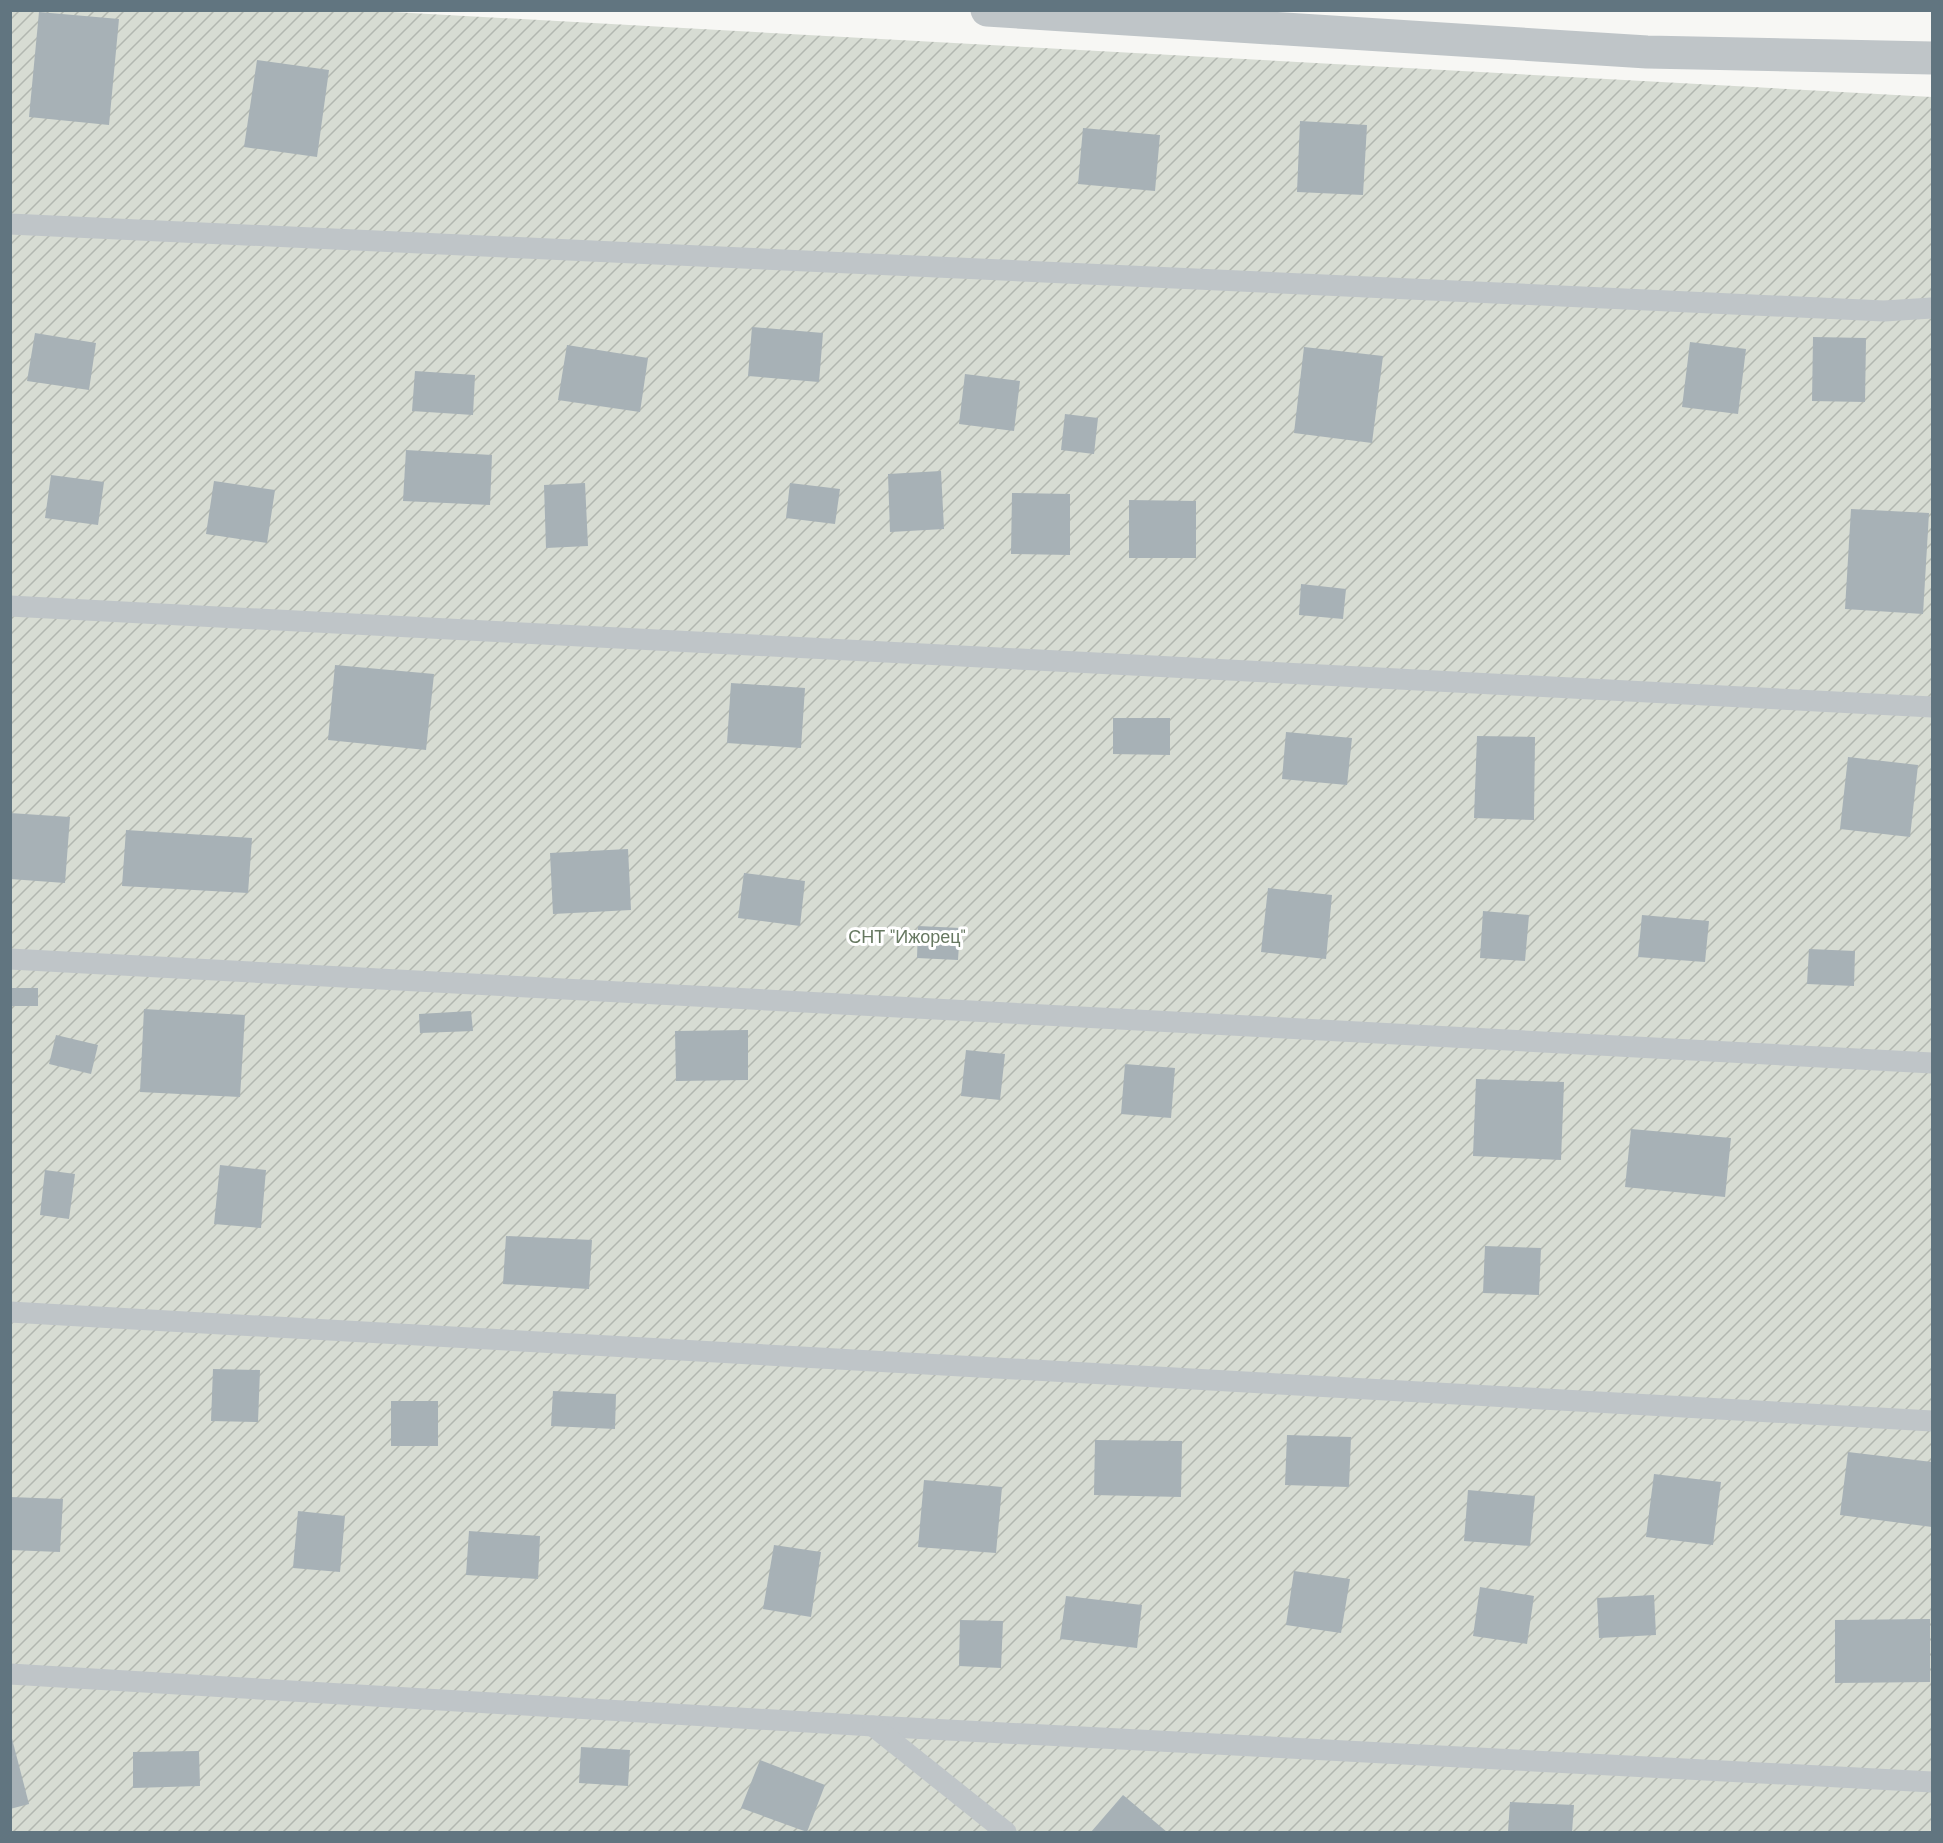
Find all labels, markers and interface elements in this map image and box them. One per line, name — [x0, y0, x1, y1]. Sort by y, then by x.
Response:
park label: СНТ "Ижорец" — [848, 925, 966, 949]

